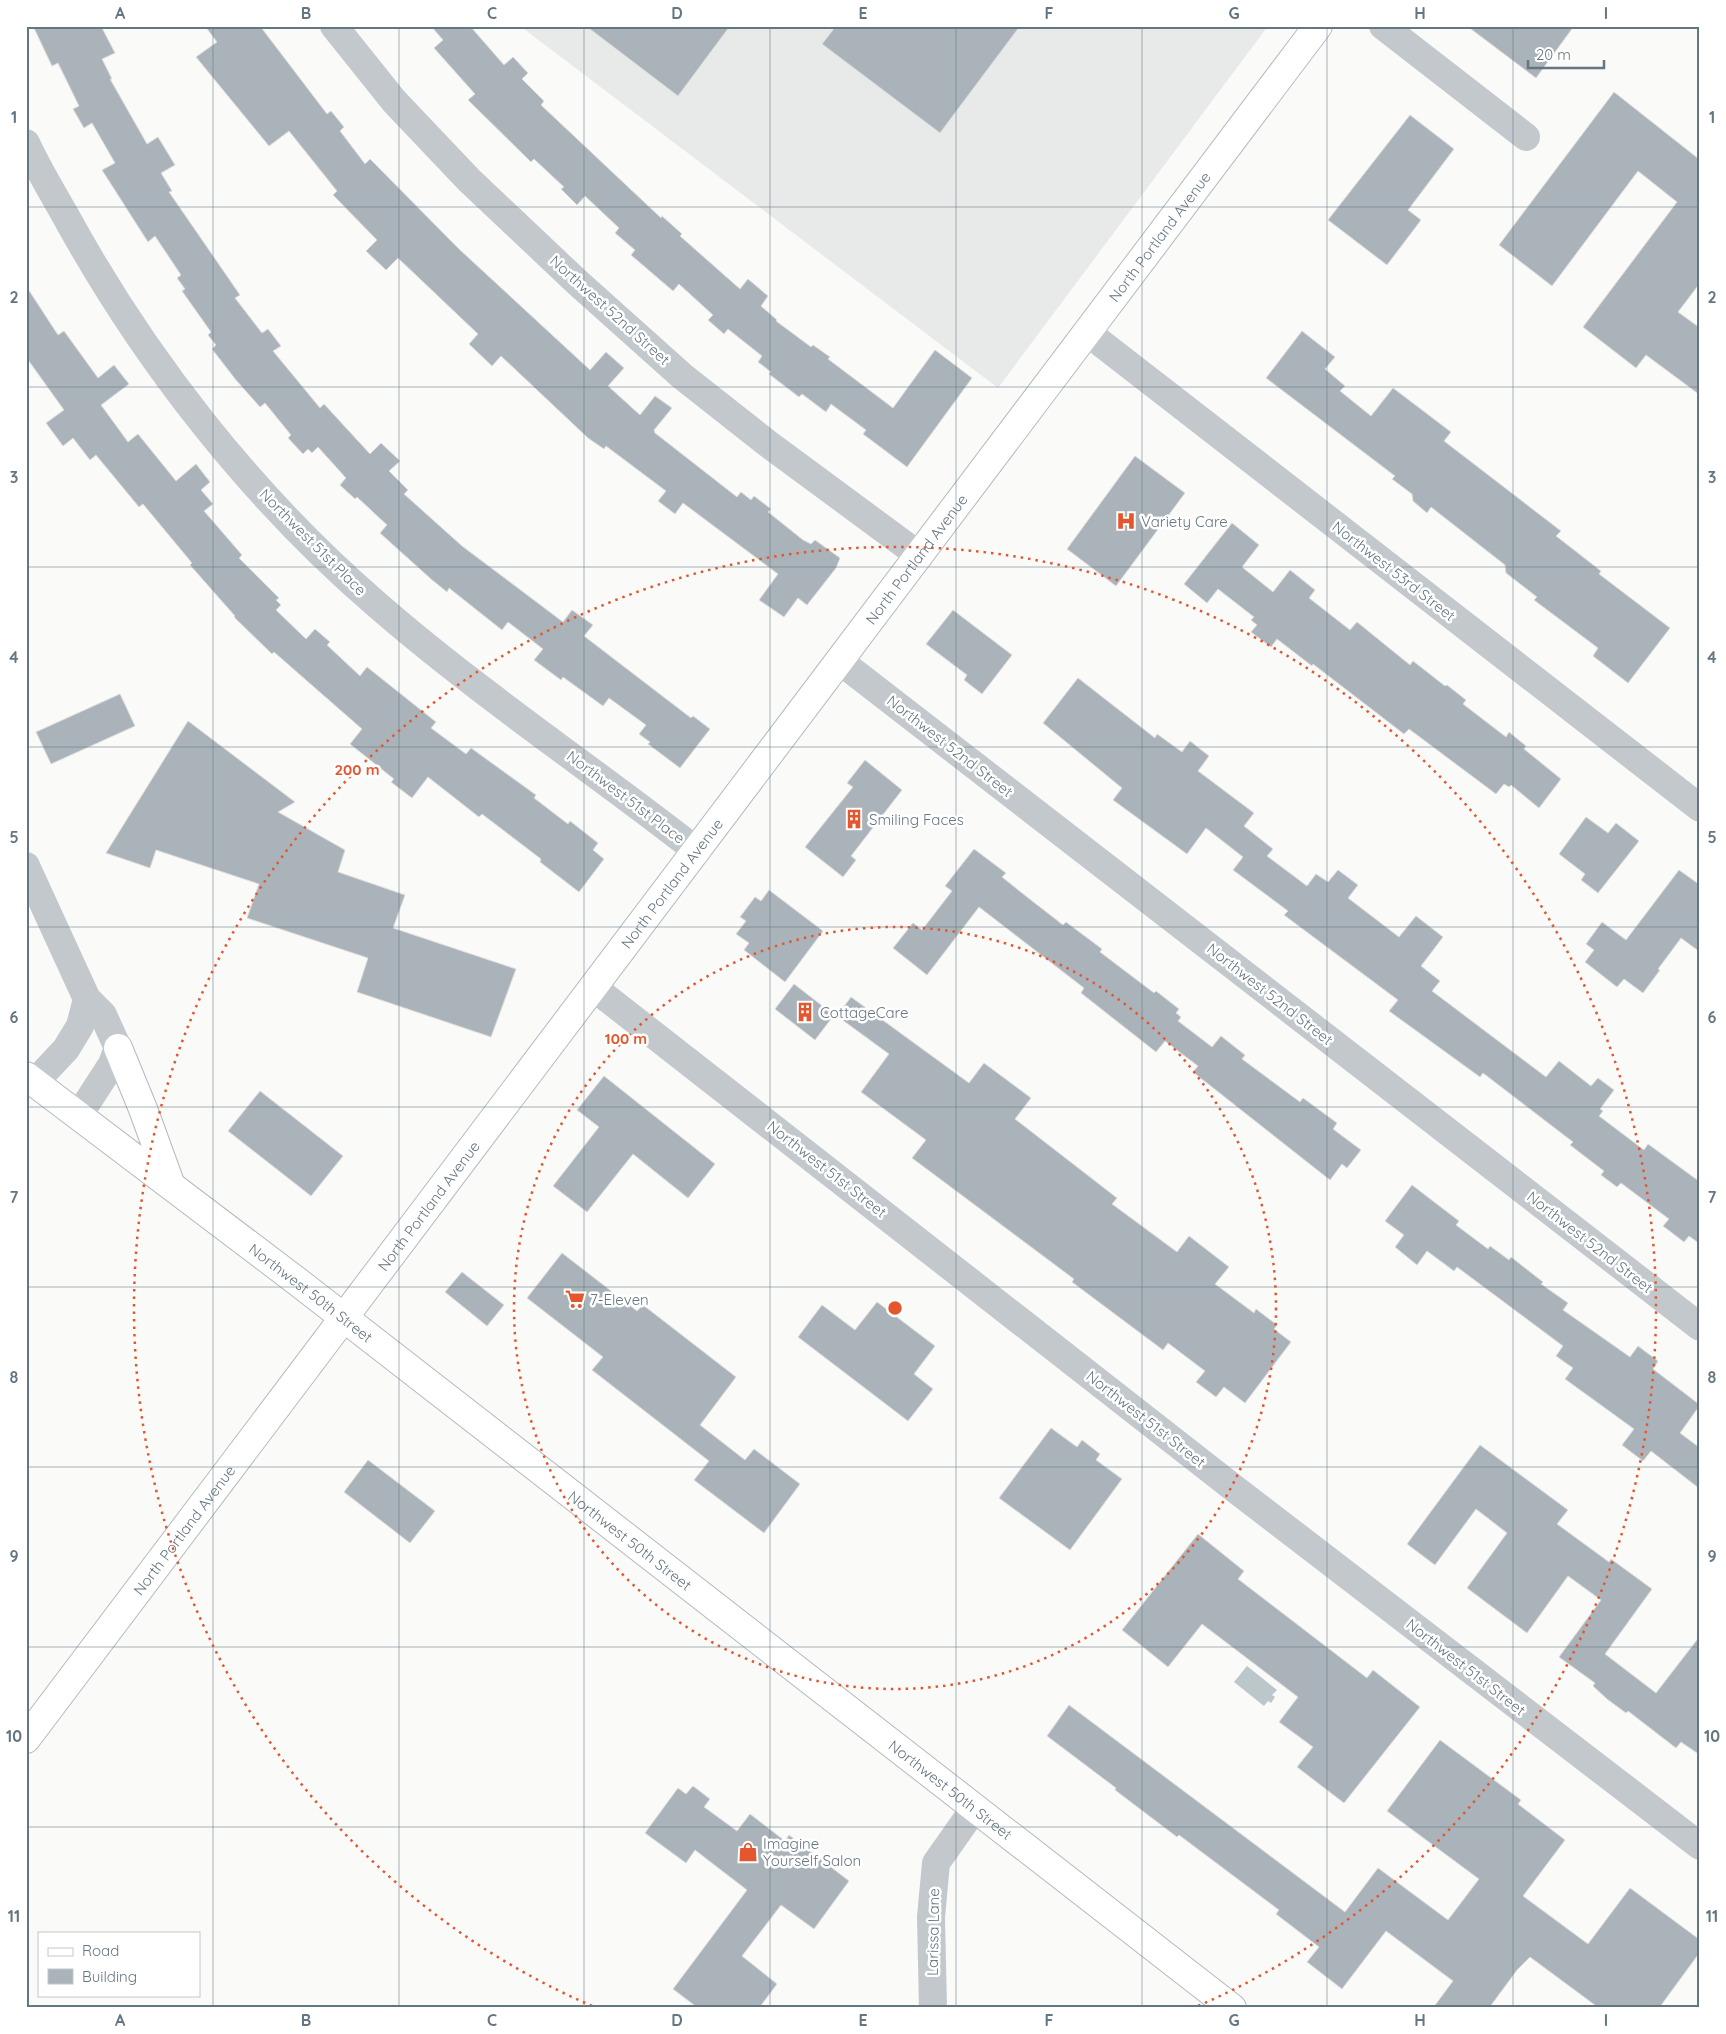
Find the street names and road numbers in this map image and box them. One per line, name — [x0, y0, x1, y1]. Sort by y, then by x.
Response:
street label: North Portland Avenue — [1104, 168, 1214, 305]
street label: Northwest 52nd Street — [546, 251, 674, 369]
street label: Northwest 51st Place — [256, 485, 370, 599]
street label: North Portland Avenue — [861, 490, 971, 628]
street label: Northwest 53rd Street — [1329, 517, 1459, 625]
street label: Northwest 52nd Street — [883, 691, 1017, 801]
street label: Northwest 51st Place — [563, 746, 689, 848]
street label: North Portland Avenue — [616, 814, 727, 952]
street label: Northwest 52nd Street — [1203, 939, 1337, 1049]
street label: Northwest 51st Street — [764, 1116, 890, 1222]
street label: North Portland Avenue — [373, 1137, 483, 1274]
street label: Northwest 52nd Street — [1523, 1187, 1657, 1297]
street label: Northwest 50th Street — [245, 1239, 377, 1346]
street label: Northwest 51st Street — [1083, 1366, 1209, 1472]
street label: North Portland Avenue — [129, 1461, 239, 1599]
street label: Northwest 50th Street — [565, 1486, 696, 1594]
street label: Northwest 51st Street — [1403, 1614, 1529, 1720]
street label: Northwest 50th Street — [885, 1735, 1016, 1843]
street label: Larissa Lane — [923, 1888, 943, 1976]

